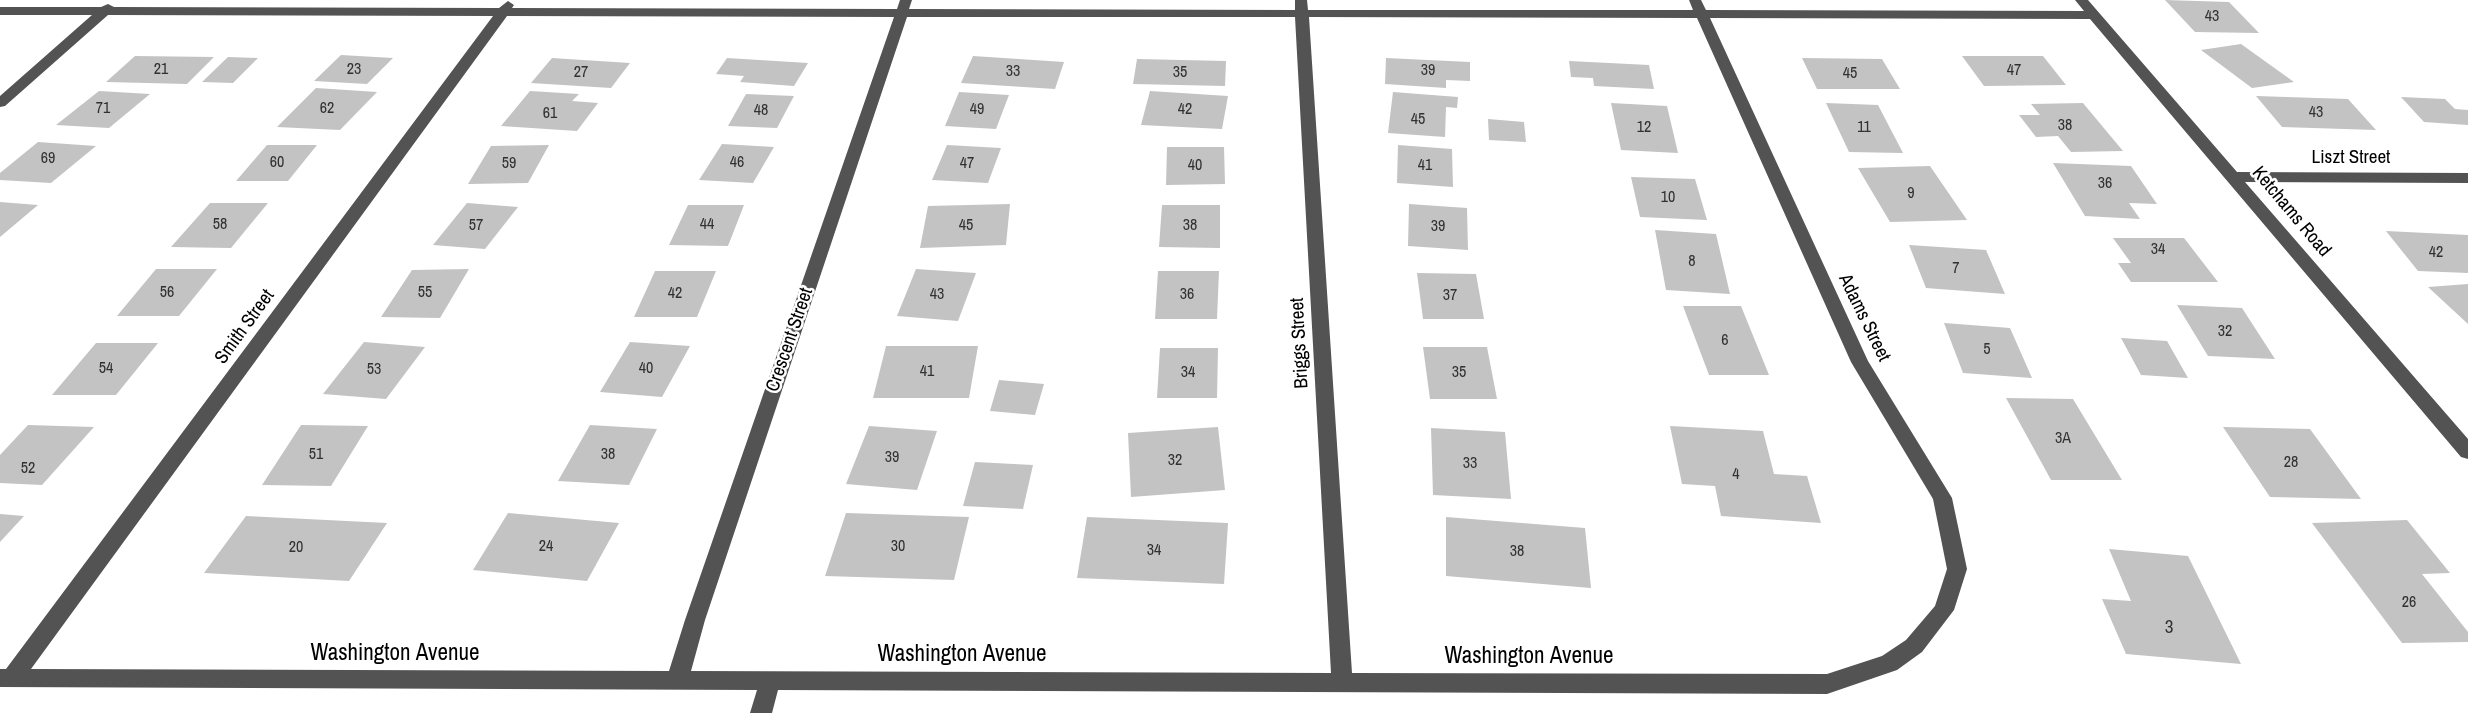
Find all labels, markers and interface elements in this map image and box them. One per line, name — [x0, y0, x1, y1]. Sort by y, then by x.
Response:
house number: 43 — [2205, 7, 2219, 27]
house number: 21 — [154, 60, 168, 80]
house number: 23 — [347, 60, 361, 80]
house number: 39 — [1421, 61, 1435, 81]
house number: 47 — [2007, 61, 2021, 81]
house number: 33 — [1006, 62, 1020, 82]
house number: 27 — [574, 63, 588, 83]
house number: 35 — [1173, 63, 1187, 83]
house number: 45 — [1843, 64, 1857, 84]
house number: 71 — [96, 99, 110, 119]
house number: 62 — [320, 99, 334, 119]
house number: 49 — [970, 100, 984, 120]
house number: 42 — [1178, 100, 1192, 120]
house number: 48 — [754, 101, 768, 121]
house number: 43 — [2309, 103, 2323, 123]
house number: 61 — [543, 104, 557, 124]
house number: 45 — [1411, 110, 1425, 130]
house number: 38 — [2058, 116, 2072, 136]
house number: 12 — [1637, 118, 1651, 138]
house number: 11 — [1857, 118, 1871, 138]
street label: Liszt Street — [2312, 147, 2390, 169]
house number: 69 — [41, 149, 55, 169]
house number: 60 — [270, 153, 284, 173]
house number: 46 — [730, 153, 744, 173]
house number: 59 — [502, 154, 516, 174]
house number: 47 — [960, 154, 974, 174]
house number: 40 — [1188, 156, 1202, 176]
house number: 41 — [1418, 156, 1432, 176]
street label: Ketchams Road — [2247, 162, 2335, 262]
house number: 36 — [2098, 174, 2112, 194]
house number: 9 — [1907, 184, 1915, 204]
house number: 10 — [1661, 188, 1675, 208]
house number: 58 — [213, 215, 227, 235]
house number: 44 — [700, 215, 714, 235]
house number: 57 — [469, 216, 483, 236]
house number: 45 — [959, 216, 973, 236]
house number: 38 — [1183, 216, 1197, 236]
house number: 39 — [1431, 217, 1445, 237]
house number: 34 — [2151, 240, 2165, 260]
house number: 42 — [2429, 243, 2443, 263]
house number: 8 — [1688, 252, 1696, 272]
house number: 7 — [1952, 259, 1960, 279]
street label: Adams Street — [1833, 271, 1895, 365]
house number: 56 — [160, 283, 174, 303]
house number: 55 — [418, 283, 432, 303]
house number: 42 — [668, 284, 682, 304]
street label: Smith Street — [210, 285, 280, 369]
street label: Crescent Street — [762, 285, 818, 395]
house number: 43 — [930, 285, 944, 305]
house number: 36 — [1180, 285, 1194, 305]
house number: 37 — [1443, 286, 1457, 306]
street label: Briggs Street — [1286, 297, 1314, 389]
house number: 32 — [2218, 322, 2232, 342]
house number: 6 — [1721, 331, 1729, 351]
house number: 5 — [1983, 340, 1991, 360]
house number: 54 — [99, 359, 113, 379]
house number: 40 — [639, 359, 653, 379]
house number: 53 — [367, 360, 381, 380]
house number: 41 — [920, 362, 934, 382]
house number: 34 — [1181, 363, 1195, 383]
house number: 35 — [1452, 363, 1466, 383]
house number: 3A — [2055, 429, 2071, 449]
house number: 51 — [309, 445, 323, 465]
house number: 38 — [601, 445, 615, 465]
house number: 39 — [885, 448, 899, 468]
house number: 32 — [1168, 451, 1182, 471]
house number: 28 — [2284, 453, 2298, 473]
house number: 33 — [1463, 454, 1477, 474]
house number: 52 — [21, 459, 35, 479]
house number: 4 — [1732, 465, 1740, 485]
house number: 24 — [539, 537, 553, 557]
house number: 30 — [891, 537, 905, 557]
house number: 20 — [289, 538, 303, 558]
house number: 34 — [1147, 541, 1161, 561]
house number: 38 — [1510, 542, 1524, 562]
house number: 26 — [2402, 593, 2416, 613]
house number: 3 — [2165, 617, 2173, 639]
street label: Washington Avenue — [311, 640, 479, 668]
street label: Washington Avenue — [878, 641, 1046, 669]
street label: Washington Avenue — [1445, 643, 1613, 671]

